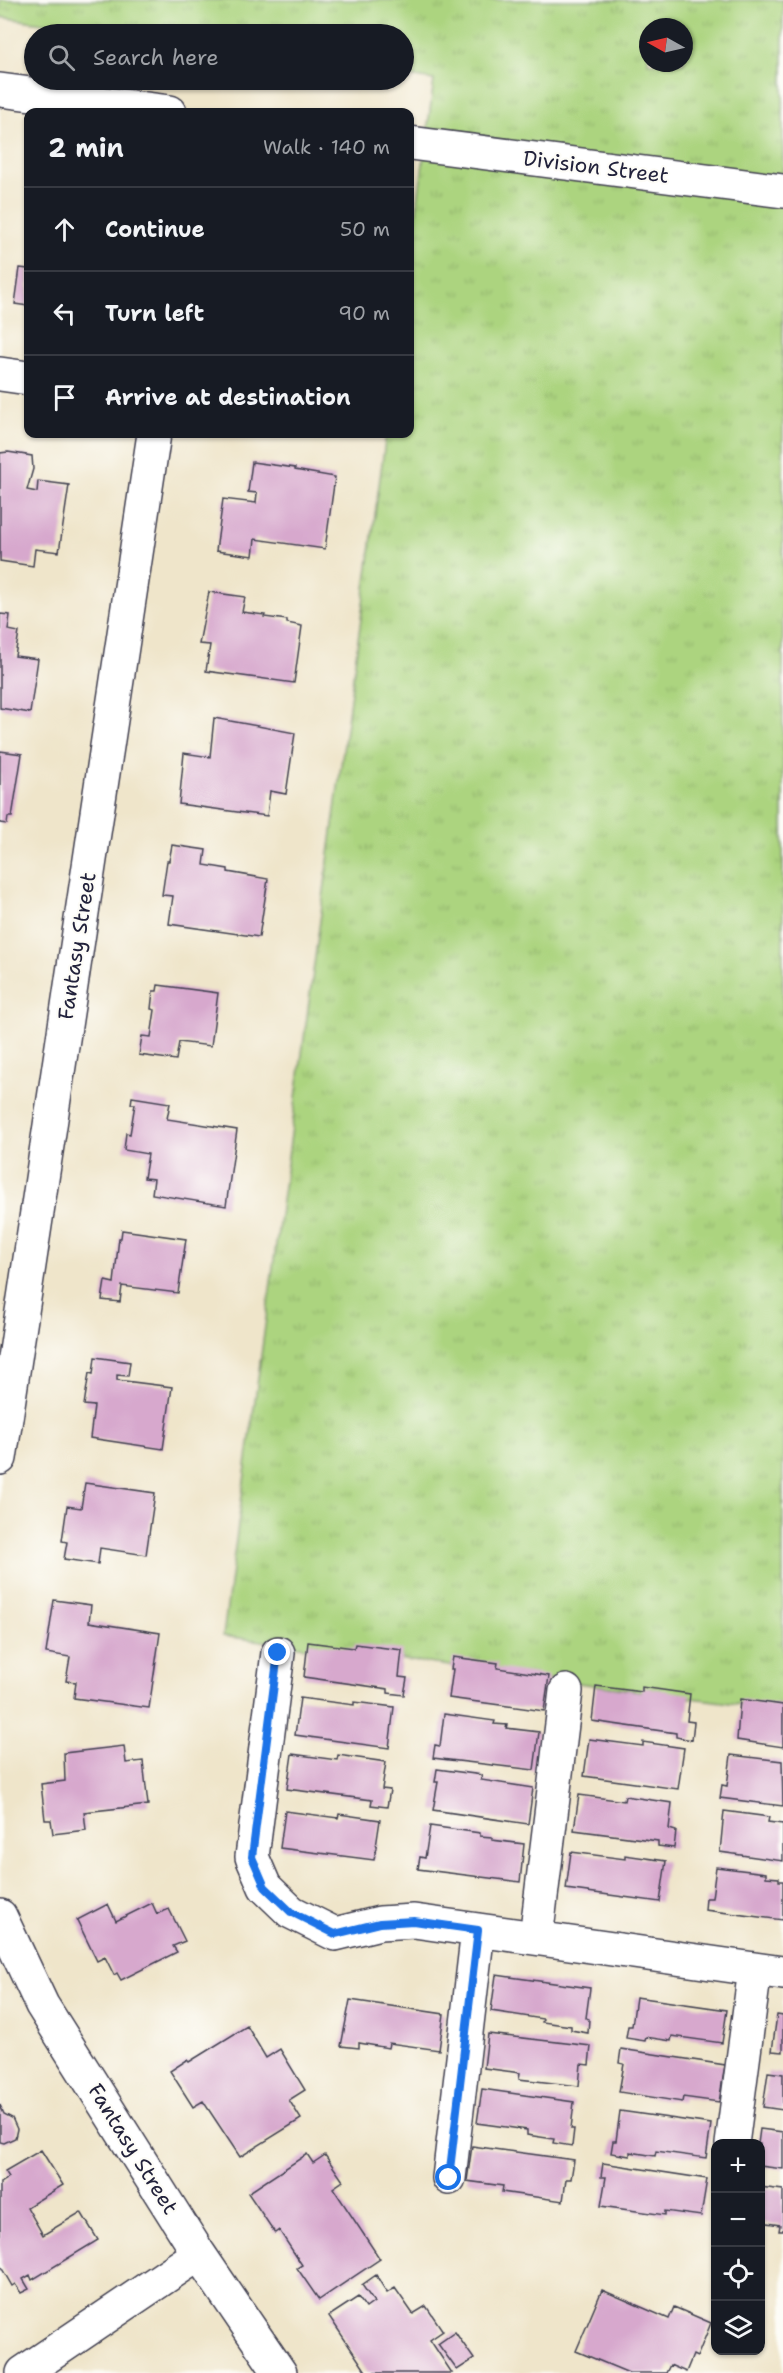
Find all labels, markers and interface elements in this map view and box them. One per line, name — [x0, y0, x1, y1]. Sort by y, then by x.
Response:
north arrow — [639, 18, 693, 72]
search box — [24, 24, 414, 90]
icon: search — [45, 41, 78, 74]
text: Search here — [93, 43, 219, 72]
text: 2 min — [48, 130, 124, 165]
text: Walk · 140 m — [263, 134, 390, 160]
street label: Division Street — [522, 144, 670, 190]
icon: ahead — [48, 213, 81, 246]
text: Continue — [105, 215, 205, 244]
text: 50 m — [340, 216, 390, 242]
icon: left — [48, 297, 81, 330]
text: Turn left — [105, 299, 204, 328]
text: 90 m — [338, 300, 390, 326]
icon: arrive — [48, 381, 81, 414]
text: Arrive at destination — [105, 383, 351, 412]
street label: Fantasy Street — [52, 870, 102, 1022]
route end — [264, 1639, 290, 1665]
street label: Fantasy Street — [82, 2078, 184, 2220]
map controls — [711, 2139, 765, 2355]
button: + — [711, 2139, 765, 2193]
route start — [435, 2164, 461, 2190]
button: − — [711, 2193, 765, 2247]
button: locate — [711, 2247, 765, 2301]
button: layers — [711, 2301, 765, 2355]

